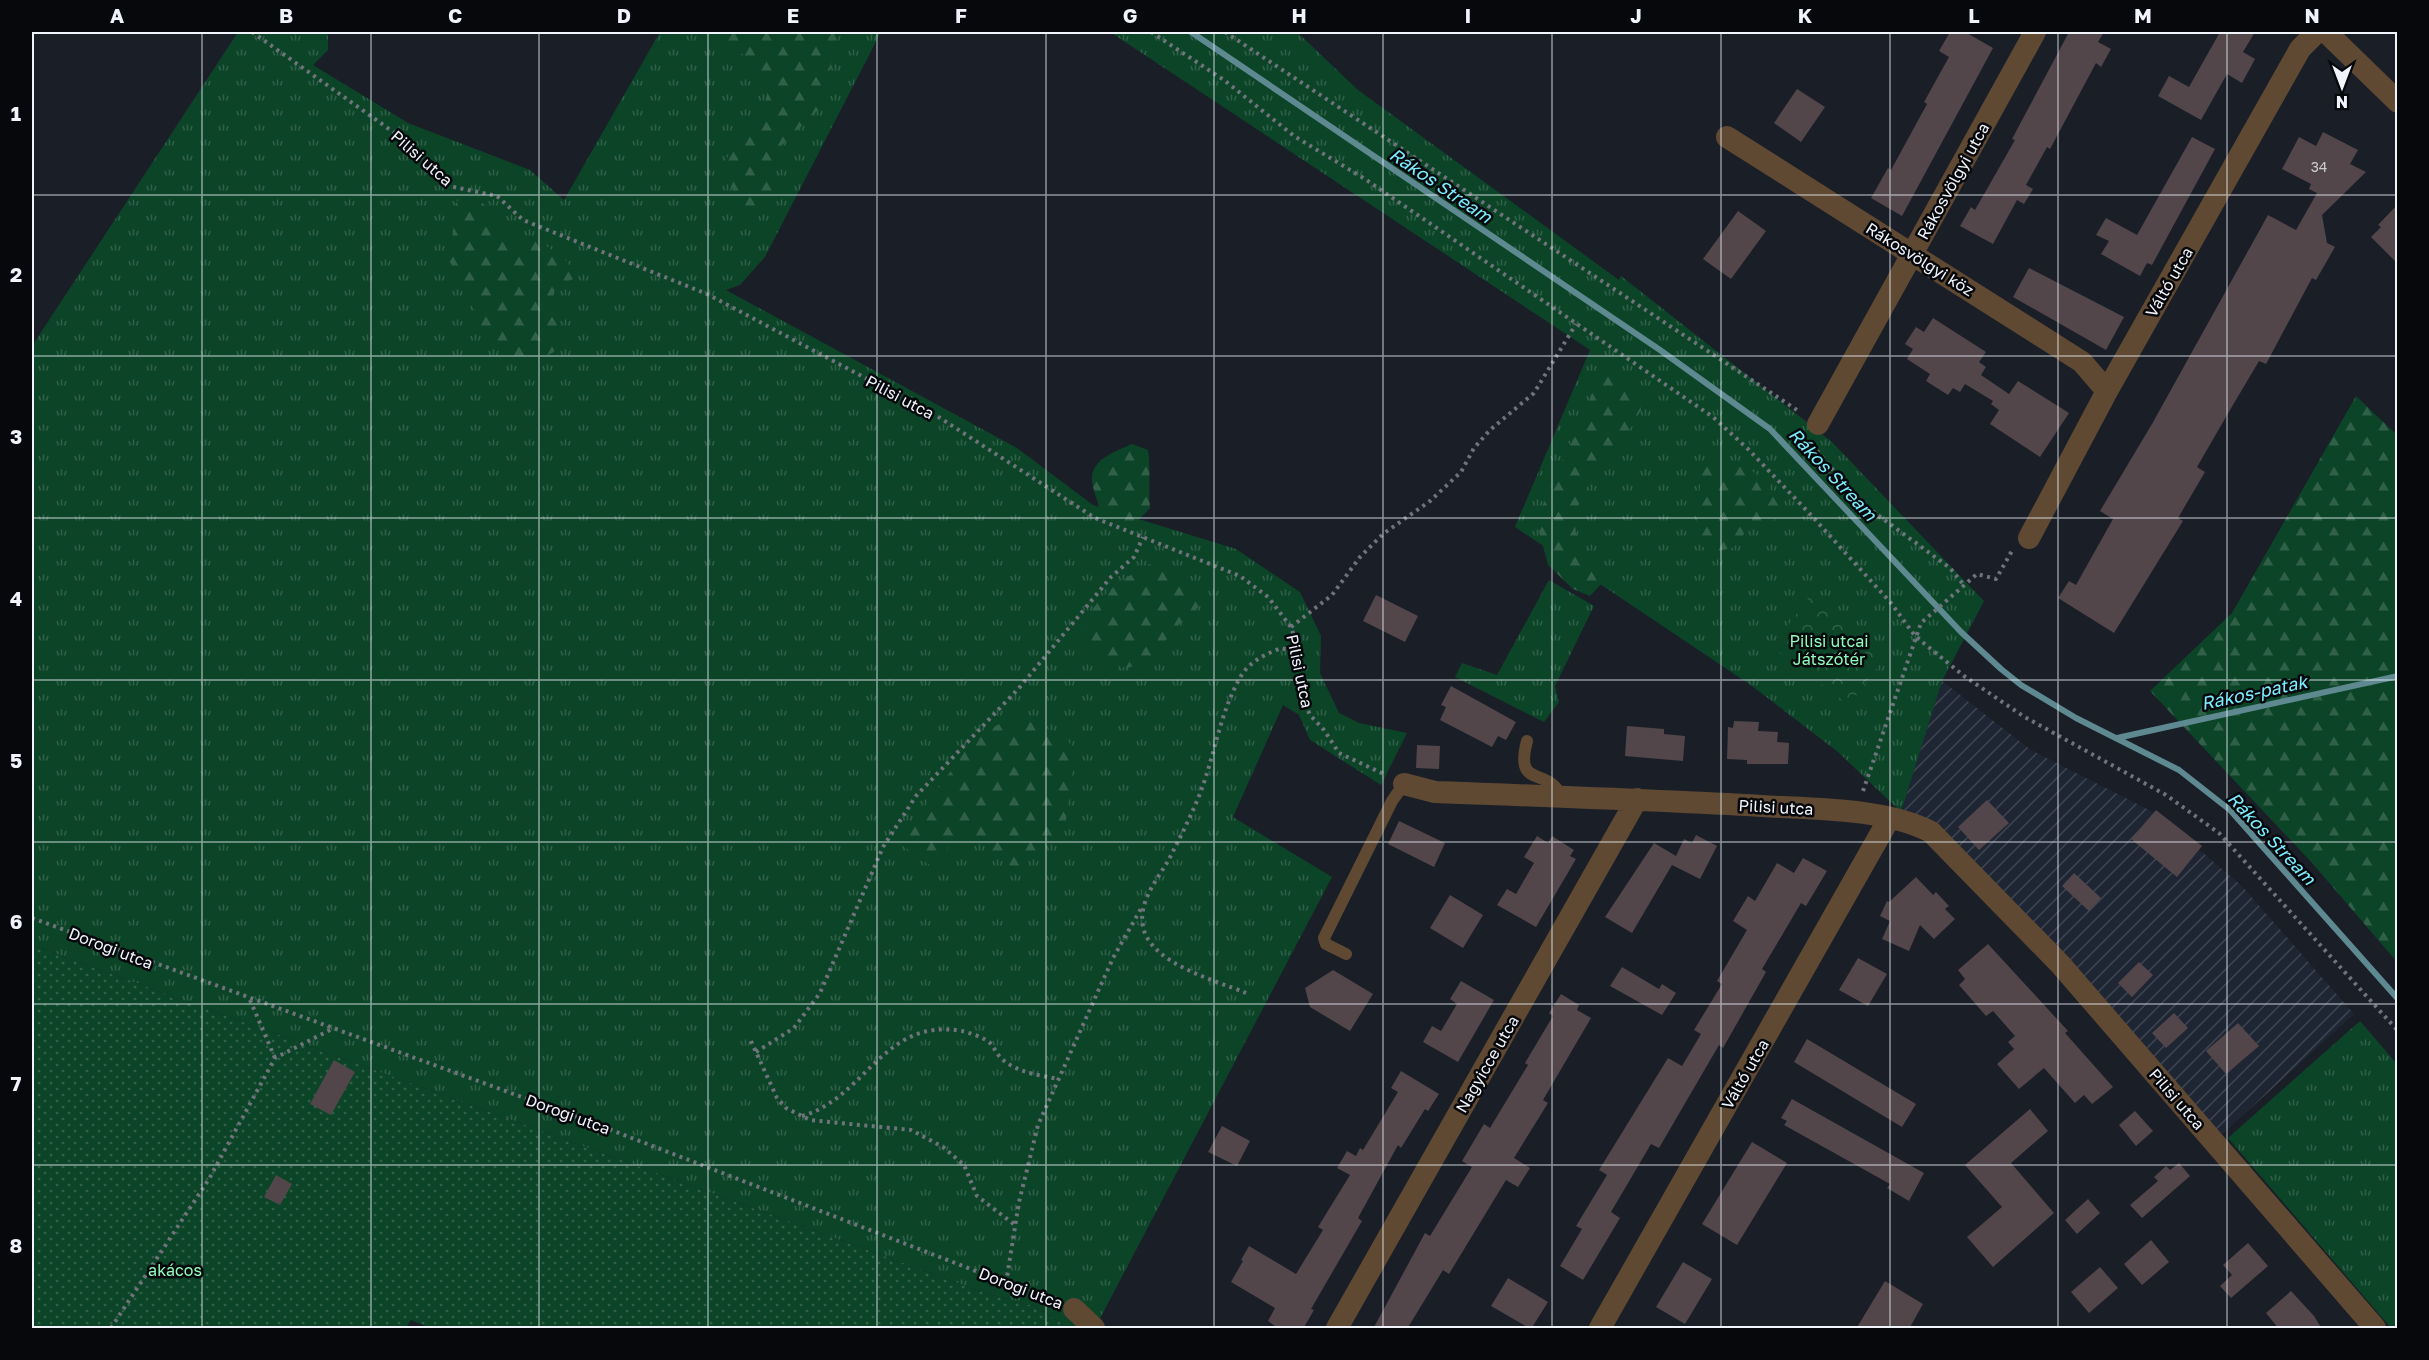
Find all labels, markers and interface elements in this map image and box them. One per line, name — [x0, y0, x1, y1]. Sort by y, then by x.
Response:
text: A — [110, 3, 124, 27]
text: B — [279, 3, 293, 27]
text: C — [448, 3, 462, 27]
text: D — [617, 3, 631, 27]
text: E — [787, 3, 799, 27]
text: F — [955, 3, 967, 27]
text: G — [1123, 3, 1137, 27]
text: H — [1291, 3, 1307, 27]
text: I — [1465, 3, 1471, 27]
text: J — [1630, 3, 1642, 27]
text: K — [1798, 3, 1813, 27]
text: L — [1968, 3, 1980, 27]
text: M — [2134, 3, 2152, 27]
text: N — [2304, 3, 2320, 27]
north arrow — [2312, 57, 2372, 117]
text: N — [2336, 92, 2348, 112]
text: 1 — [11, 101, 21, 125]
street label: Rákosvölgyi utca — [1913, 119, 1993, 243]
street label: Pilisi utca — [387, 126, 457, 190]
water label: Rákos Stream — [1386, 143, 1497, 228]
house number: 34 — [2311, 158, 2327, 175]
street label: Rákosvölgyi köz — [1862, 218, 1978, 300]
street label: Váltó utca — [2141, 243, 2197, 321]
text: 2 — [10, 262, 22, 286]
street label: Pilisi utca — [862, 371, 938, 423]
water label: Rákos Stream — [1785, 423, 1882, 526]
text: 3 — [10, 424, 22, 448]
text: 4 — [10, 586, 22, 610]
park label: Pilisi utcai Játszótér — [1789, 631, 1869, 669]
street label: Pilisi utca — [1282, 632, 1318, 710]
water label: Rákos-patak — [2199, 670, 2311, 714]
text: 5 — [10, 748, 22, 772]
water label: Rákos Stream — [2224, 787, 2321, 890]
street label: Pilisi utca — [1738, 795, 1814, 819]
text: 6 — [10, 909, 22, 933]
street label: Dorogi utca — [66, 923, 156, 973]
street label: Nagyicce utca — [1451, 1012, 1523, 1116]
street label: Váltó utca — [1717, 1035, 1773, 1113]
street label: Pilisi utca — [2145, 1064, 2209, 1134]
text: 7 — [11, 1071, 22, 1095]
street label: Dorogi utca — [523, 1089, 613, 1139]
text: 8 — [10, 1233, 22, 1257]
park label: akácos — [148, 1260, 202, 1280]
street label: Dorogi utca — [976, 1263, 1066, 1313]

